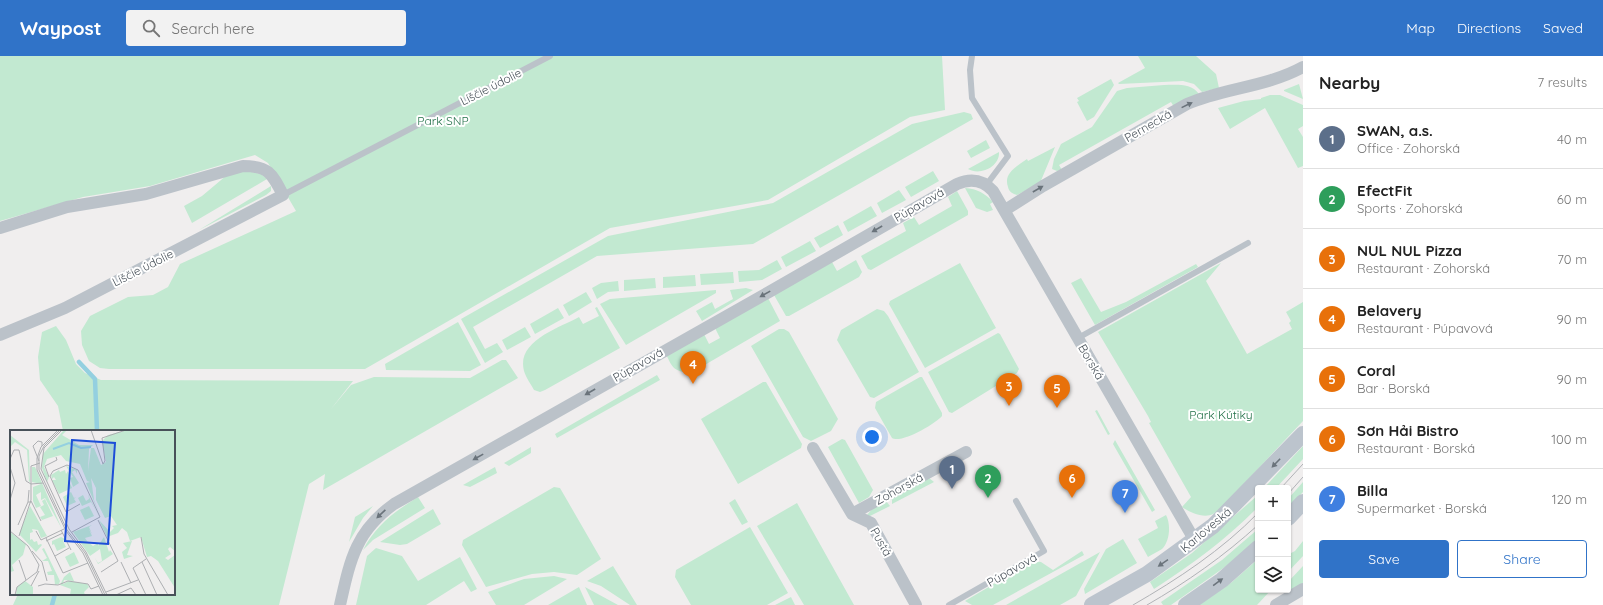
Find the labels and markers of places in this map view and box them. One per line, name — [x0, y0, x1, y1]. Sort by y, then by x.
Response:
pin: 4 — [680, 351, 706, 384]
pin: 3 — [996, 373, 1022, 406]
pin: 5 — [1044, 375, 1070, 408]
pin: 1 — [939, 456, 965, 489]
pin: 2 — [975, 465, 1001, 498]
pin: 6 — [1059, 465, 1085, 498]
pin: 7 — [1112, 480, 1138, 513]

